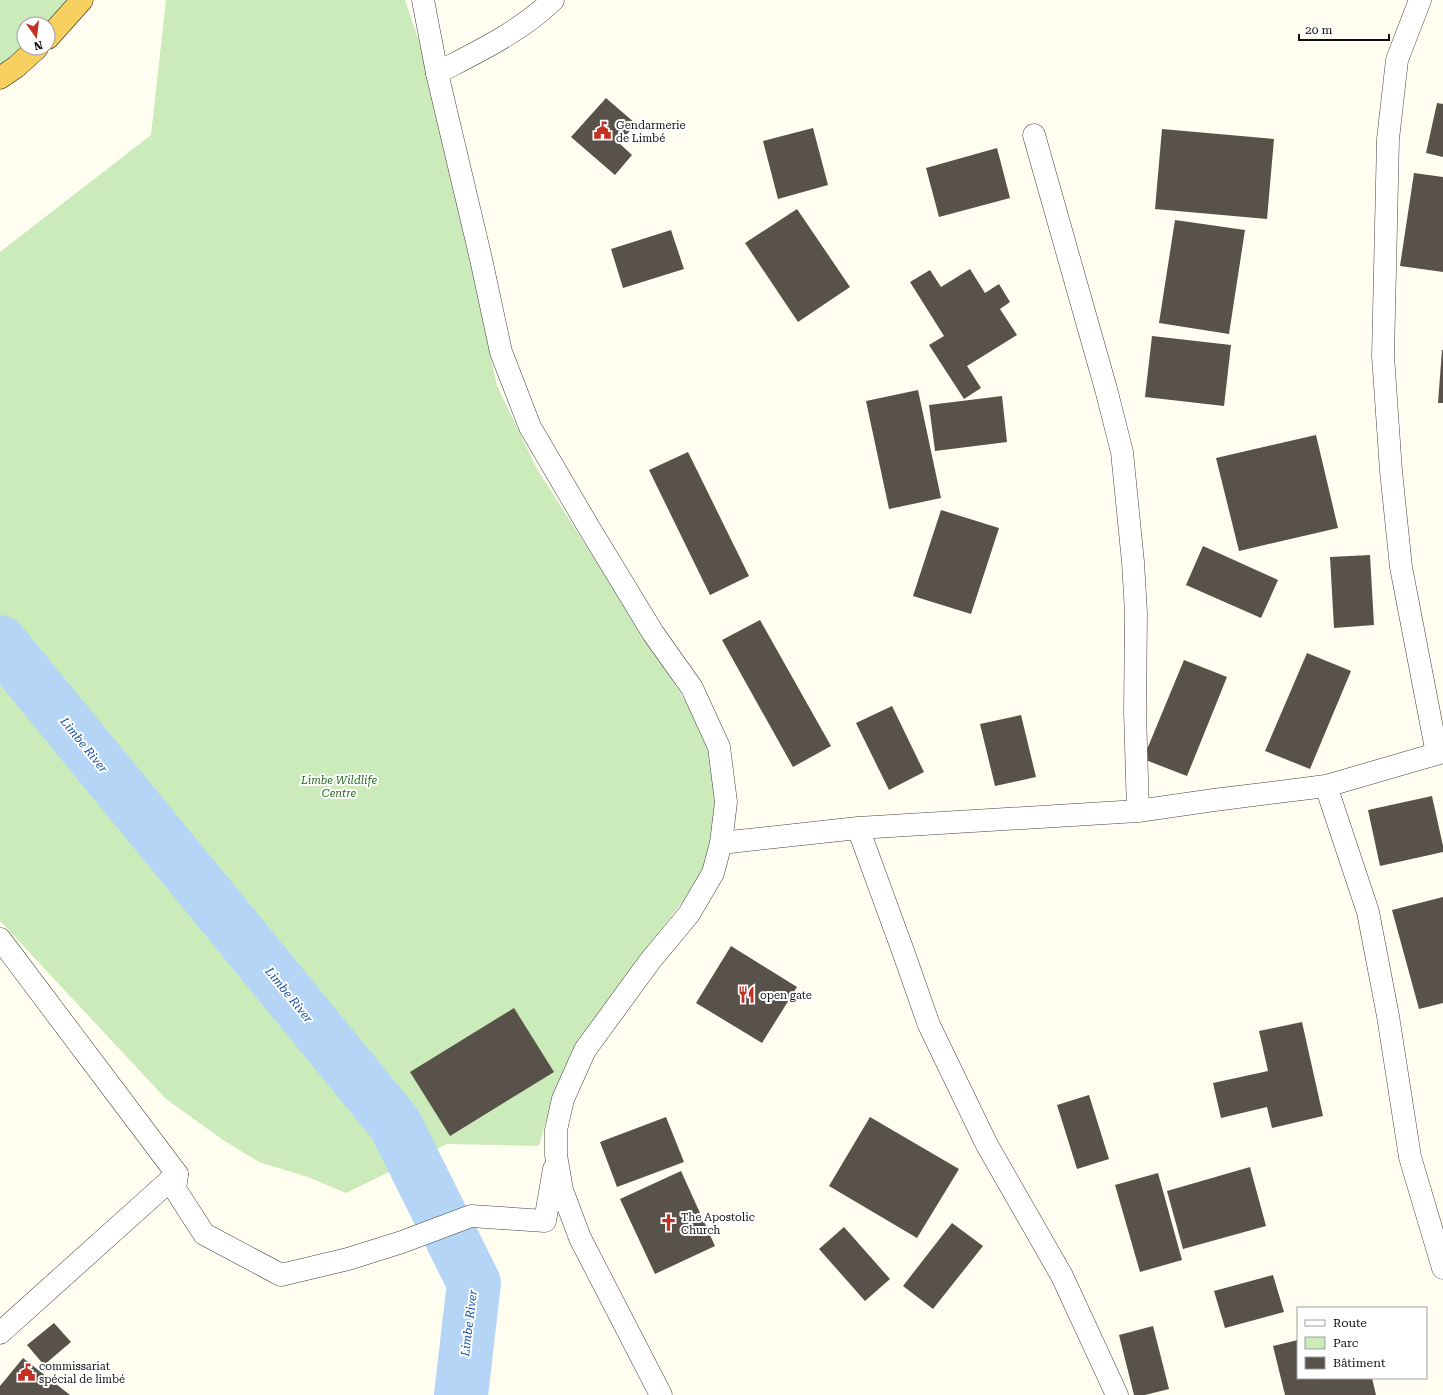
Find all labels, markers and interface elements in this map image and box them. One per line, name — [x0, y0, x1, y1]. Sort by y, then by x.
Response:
north arrow — [16, 16, 56, 56]
scale bar — [1299, 16, 1389, 42]
text: 20 m — [1305, 23, 1332, 37]
text: N — [32, 38, 44, 53]
place label: Gendarmerie de Limbé — [616, 119, 686, 145]
public building icon: Gendarmerie de Limbé — [593, 121, 613, 141]
water label: Limbe River — [57, 714, 111, 775]
park label: Limbe Wildlife Centre — [300, 774, 378, 800]
water label: Limbe River — [262, 964, 316, 1025]
restaurant icon: open gate — [737, 985, 757, 1005]
place label: open gate — [760, 989, 812, 1002]
place label: The Apostolic Church — [681, 1211, 755, 1237]
church icon: The Apostolic Church — [658, 1213, 678, 1233]
water label: Limbe River — [458, 1289, 480, 1358]
legend — [1297, 1307, 1427, 1379]
text: Route — [1333, 1316, 1367, 1330]
text: Parc — [1333, 1336, 1359, 1350]
text: Bâtiment — [1333, 1356, 1386, 1370]
place label: commissariat spécial de limbé — [39, 1360, 125, 1386]
public building icon: commissariat spécial de limbé — [16, 1362, 36, 1382]

